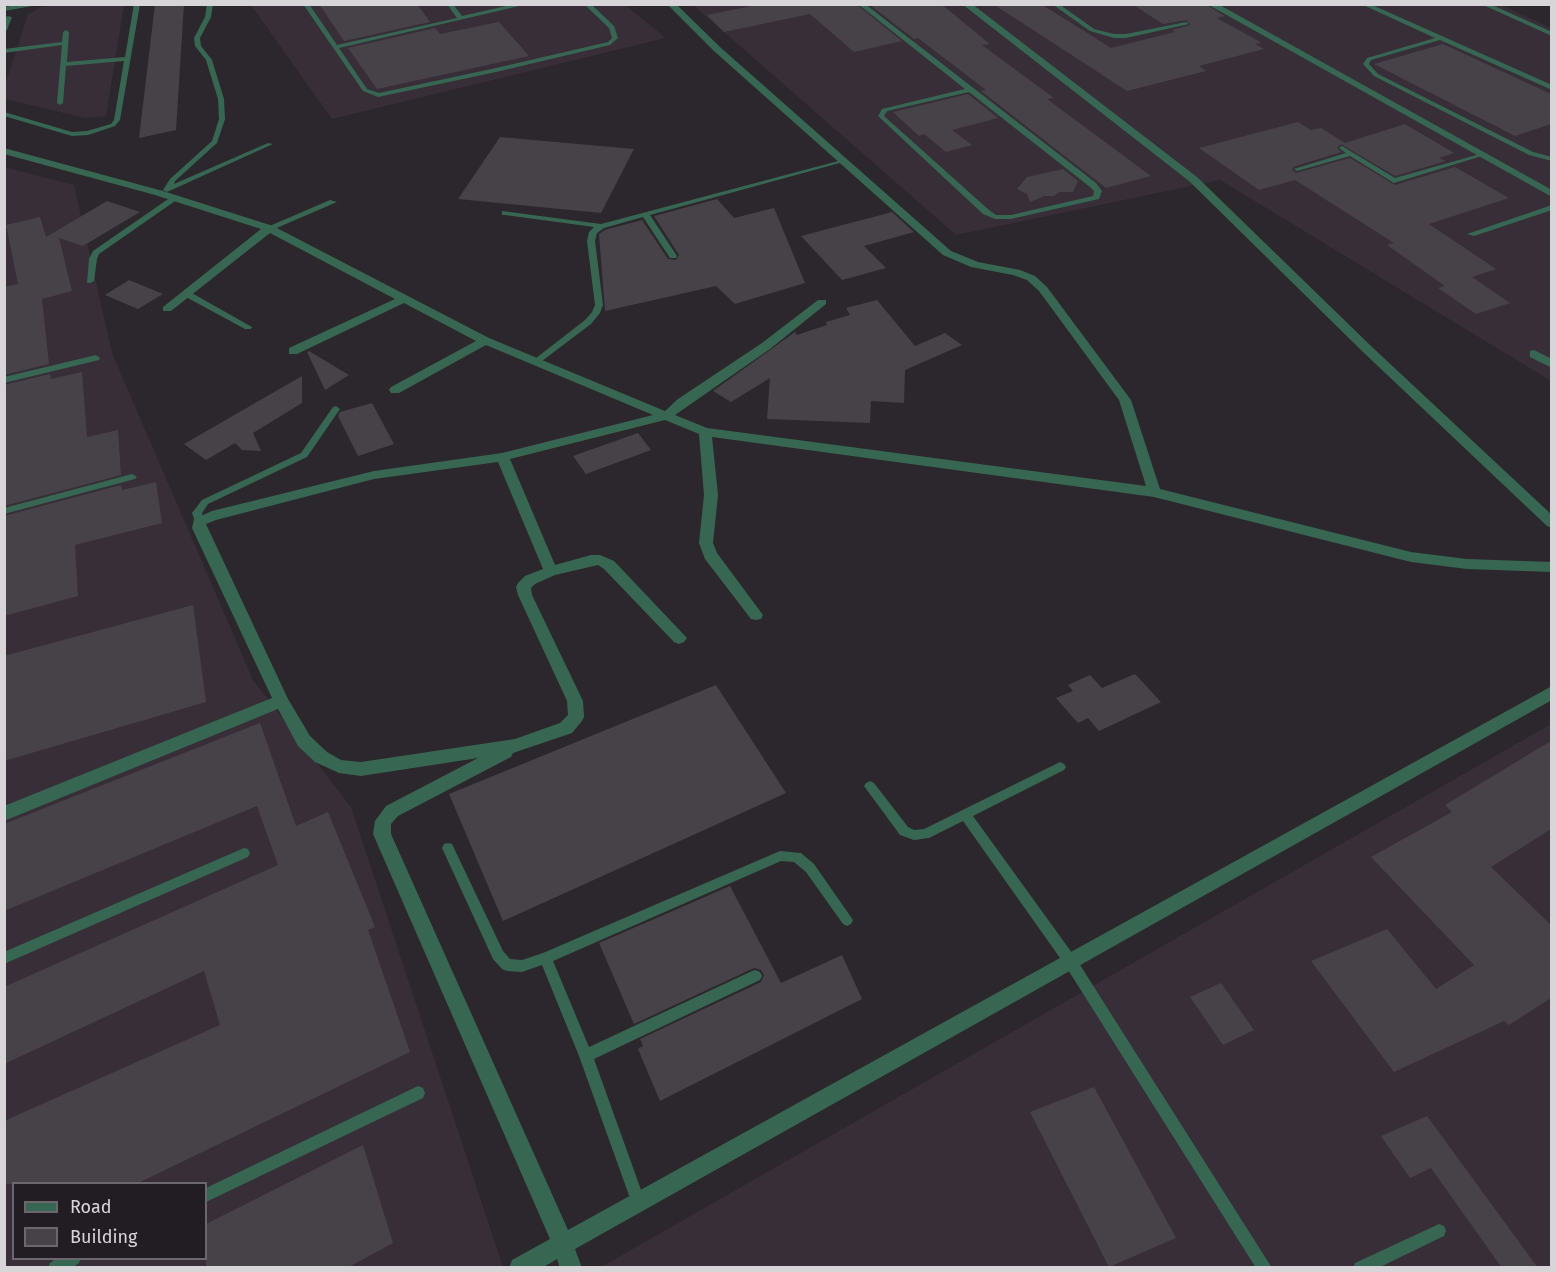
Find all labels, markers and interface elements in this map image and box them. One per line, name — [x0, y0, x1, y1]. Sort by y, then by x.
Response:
legend — [12, 1182, 207, 1260]
text: Road — [70, 1196, 112, 1218]
text: Building — [70, 1226, 137, 1248]

